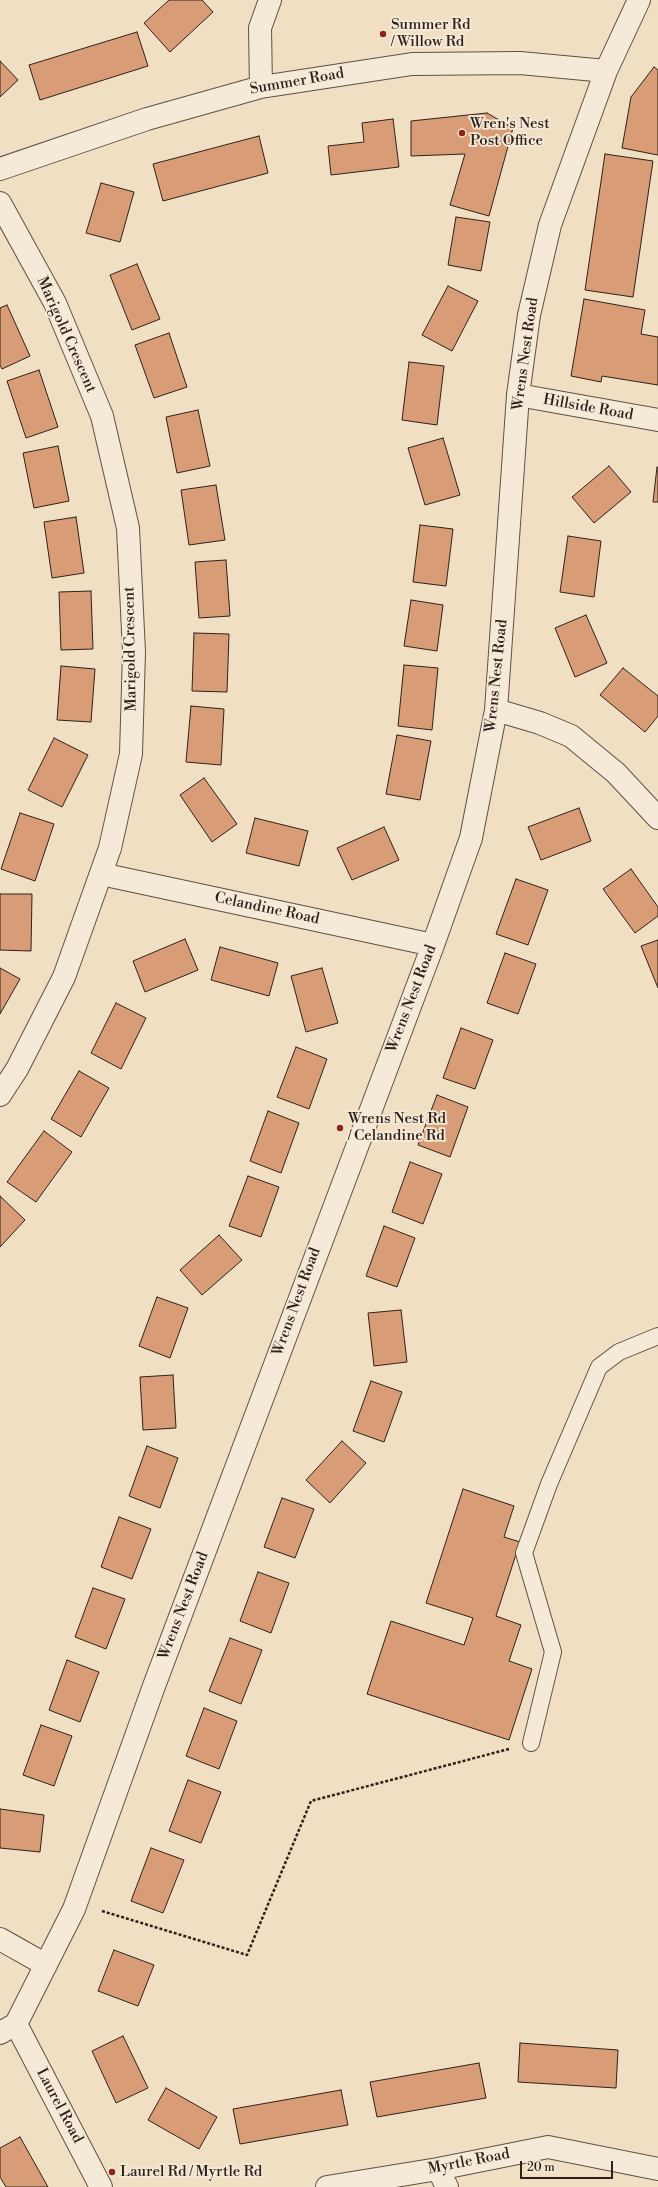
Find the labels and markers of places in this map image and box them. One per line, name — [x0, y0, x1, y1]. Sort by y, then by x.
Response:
place label: Summer Rd / Willow Rd — [391, 16, 470, 51]
marker: Summer Rd / Willow Rd — [378, 29, 388, 39]
place label: Wren's Nest Post Office — [470, 115, 549, 150]
marker: Wren's Nest Post Office — [457, 128, 467, 138]
place label: Wrens Nest Rd / Celandine Rd — [348, 1110, 446, 1145]
marker: Wrens Nest Rd / Celandine Rd — [335, 1123, 345, 1133]
place label: Laurel Rd / Myrtle Rd — [120, 2163, 262, 2181]
marker: Laurel Rd / Myrtle Rd — [107, 2167, 117, 2177]

